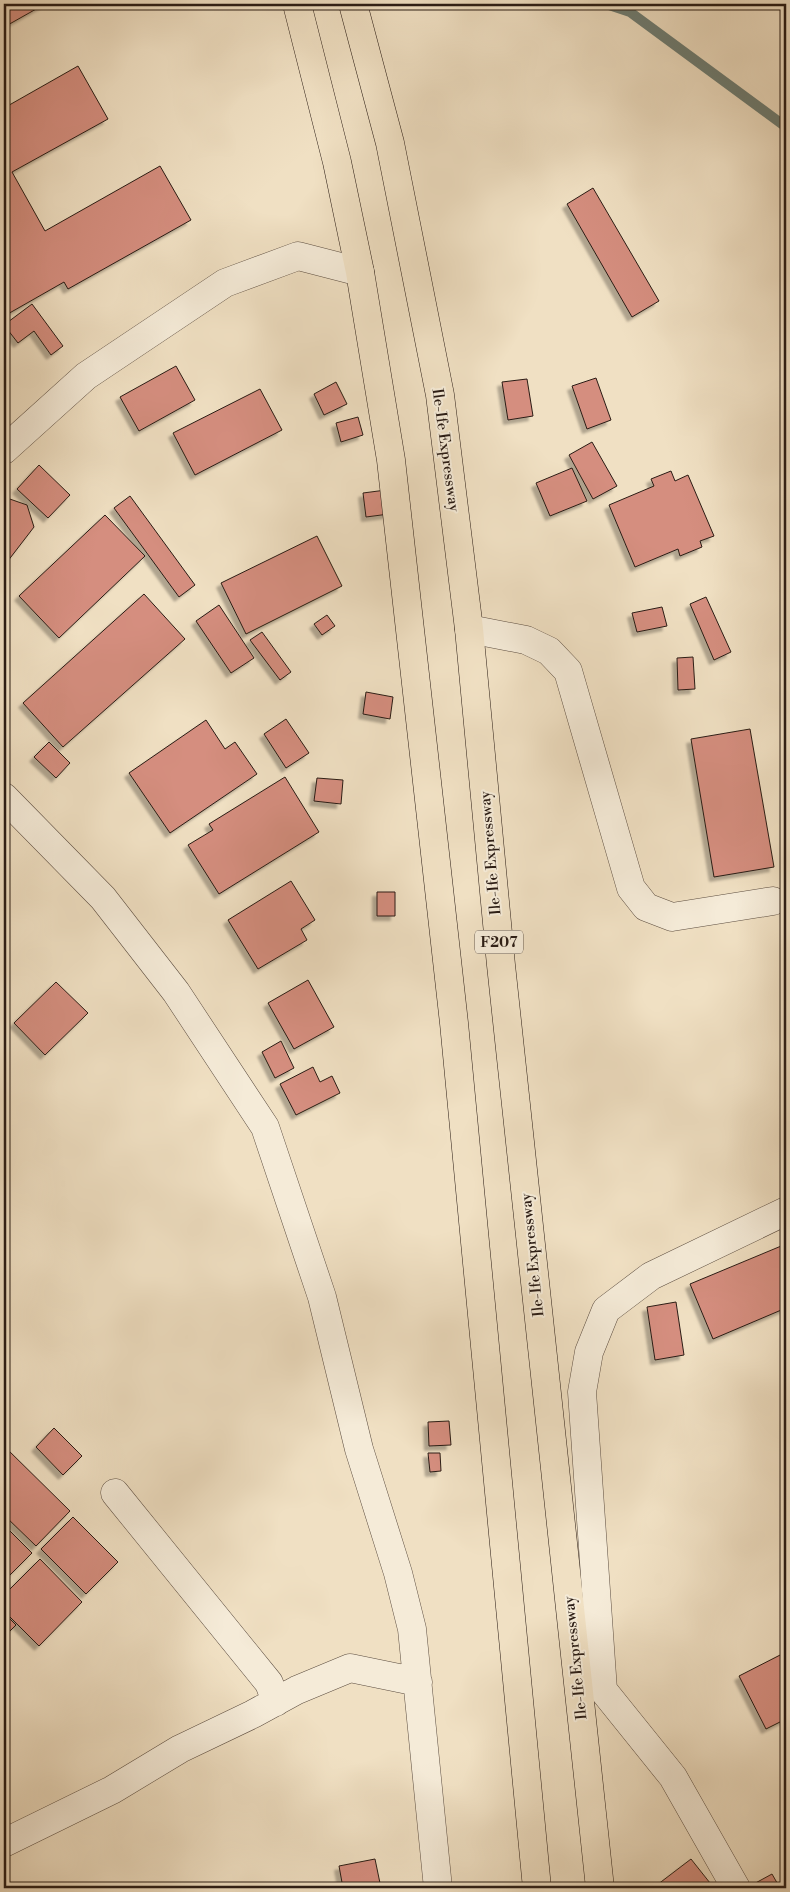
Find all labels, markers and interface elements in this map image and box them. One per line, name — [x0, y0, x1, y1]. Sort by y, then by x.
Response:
street label: Ile-Ife Expressway — [427, 387, 464, 514]
street label: Ile-Ife Expressway — [476, 790, 505, 916]
road number: F207 — [475, 930, 523, 954]
street label: Ile-Ife Expressway — [516, 1191, 548, 1318]
street label: Ile-Ife Expressway — [559, 1594, 591, 1721]

